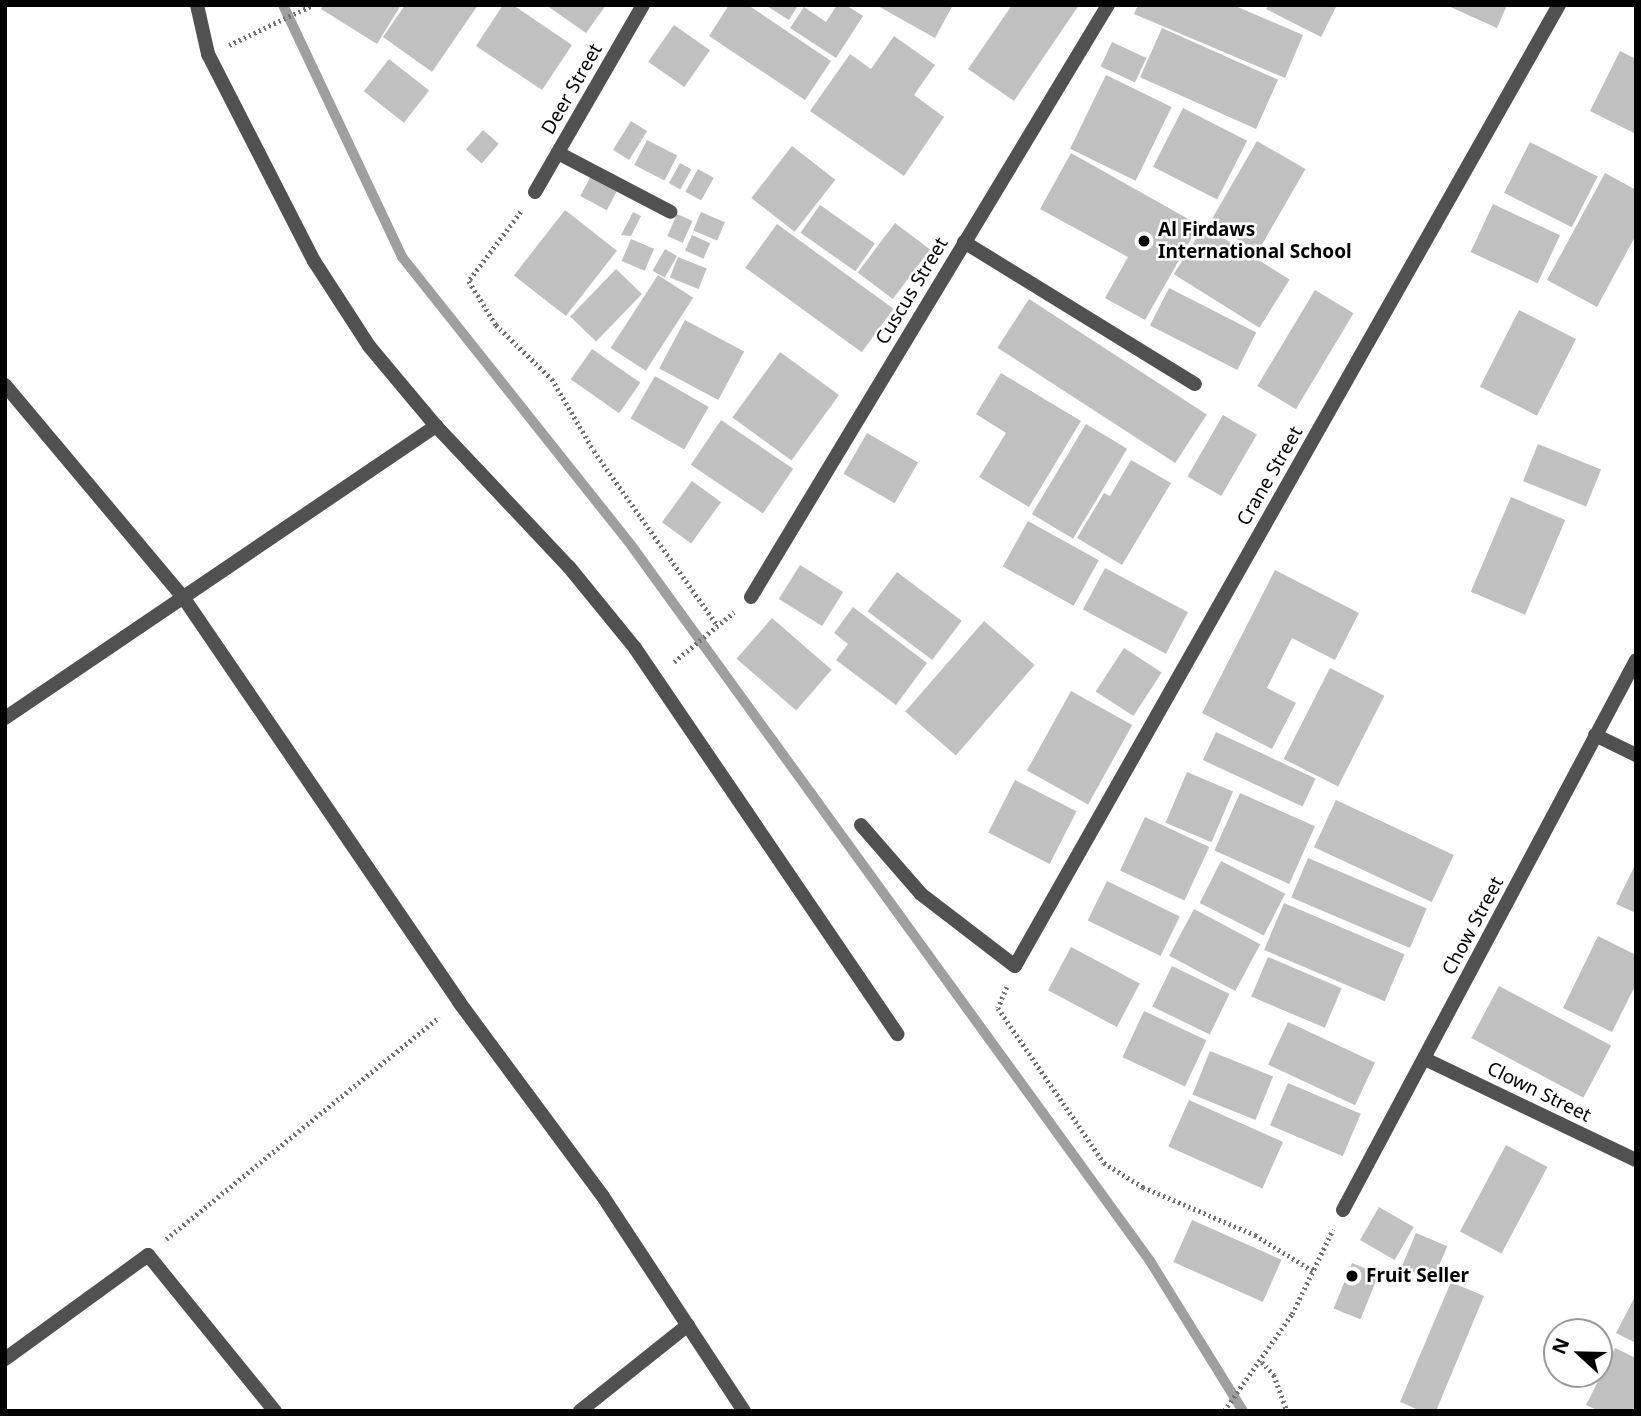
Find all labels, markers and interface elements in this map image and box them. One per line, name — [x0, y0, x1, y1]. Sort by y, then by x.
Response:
street label: Deer Street — [537, 40, 607, 138]
place label: Al Firdaws International School — [1158, 219, 1352, 263]
street label: Cuscus Street — [871, 233, 953, 349]
marker: Al Firdaws International School — [1136, 233, 1152, 249]
street label: Crane Street — [1232, 422, 1308, 530]
street label: Chow Street — [1438, 873, 1508, 979]
street label: Clown Street — [1483, 1057, 1595, 1127]
place label: Fruit Seller — [1366, 1265, 1469, 1287]
marker: Fruit Seller — [1344, 1268, 1360, 1284]
north arrow — [1543, 1318, 1613, 1388]
text: N — [1545, 1334, 1575, 1358]

